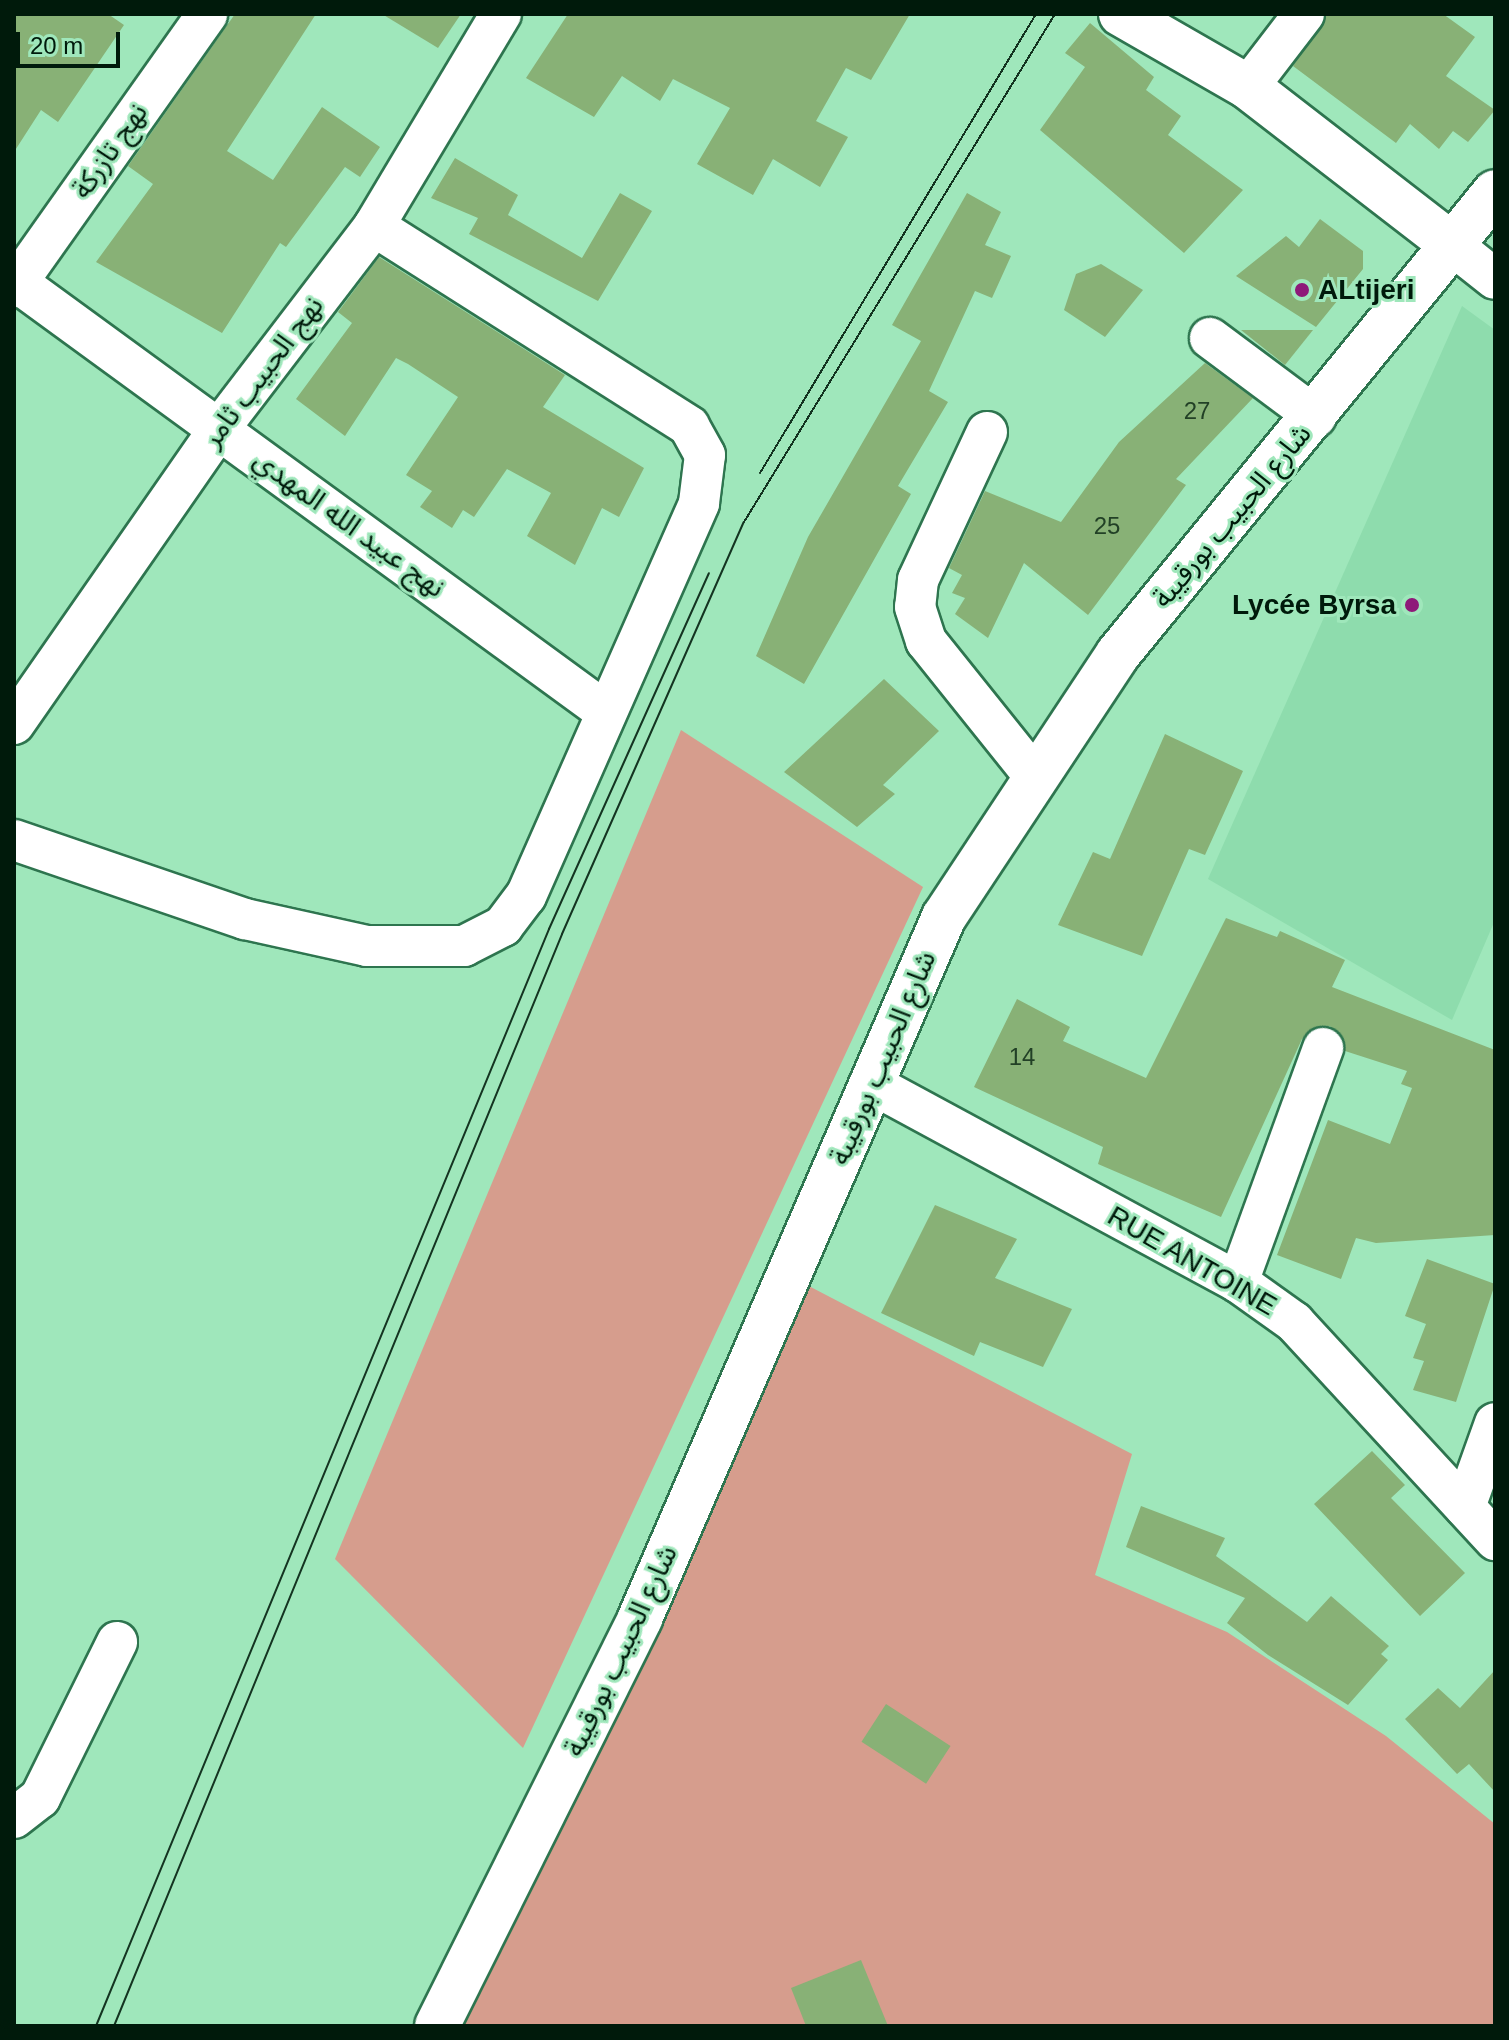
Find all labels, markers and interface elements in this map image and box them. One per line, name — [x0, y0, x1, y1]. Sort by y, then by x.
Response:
scale bar — [20, 16, 124, 66]
text: 20 m — [30, 32, 83, 59]
street label: نهج تازركة — [65, 97, 155, 205]
place label: ALtijeri — [1318, 273, 1414, 307]
marker: ALtijeri — [1293, 281, 1311, 299]
street label: نهج الحبيب ثامر — [195, 290, 331, 454]
house number: 27 — [1184, 397, 1210, 425]
street label: شارع الحبيب بورقيبة — [1146, 418, 1318, 614]
street label: نهج عبيد الله المهدي — [247, 443, 451, 605]
house number: 25 — [1094, 512, 1120, 540]
place label: Lycée Byrsa — [1232, 588, 1396, 622]
marker: Lycée Byrsa — [1403, 596, 1421, 614]
street label: شارع الحبيب بورقيبة — [823, 946, 943, 1170]
house number: 14 — [1009, 1043, 1035, 1071]
street label: RUE ANTOINE — [1101, 1199, 1283, 1323]
street label: شارع الحبيب بورقيبة — [557, 1540, 685, 1762]

